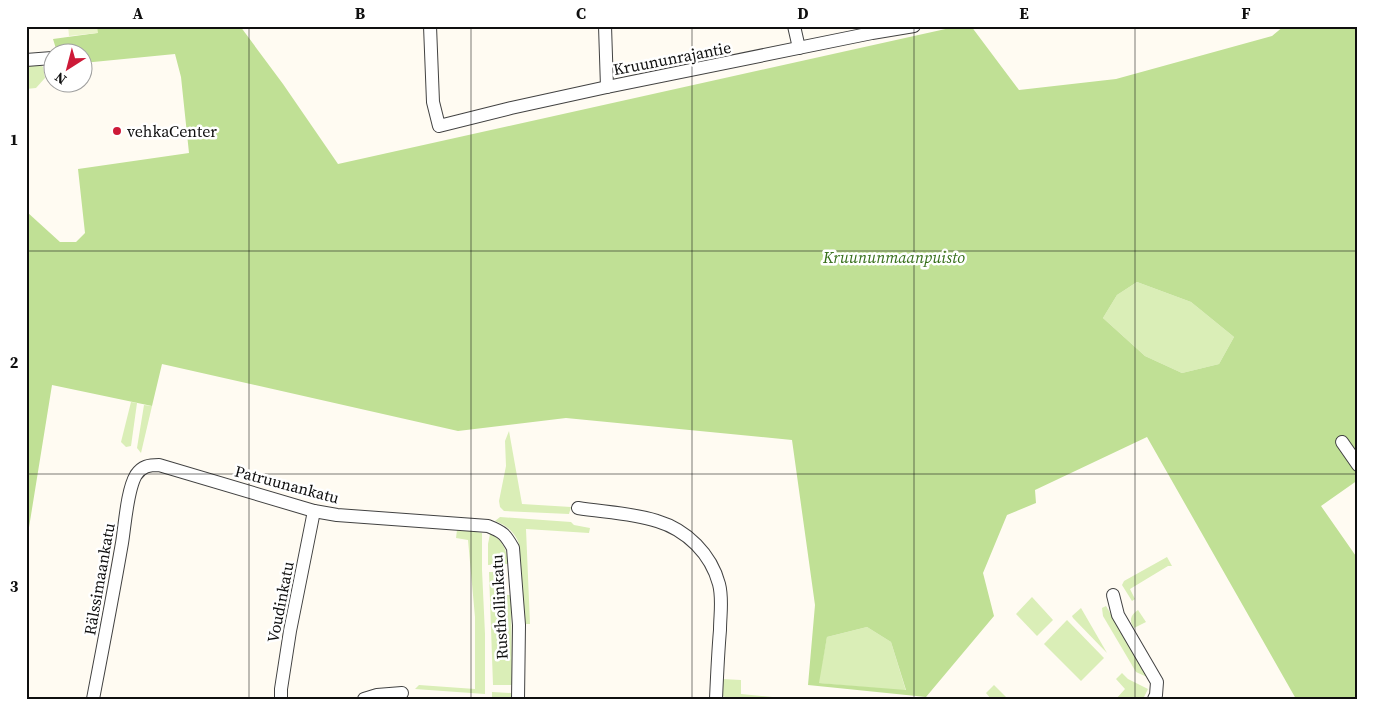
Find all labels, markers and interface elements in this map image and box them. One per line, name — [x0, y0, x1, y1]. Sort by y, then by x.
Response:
text: A — [133, 2, 144, 24]
text: B — [355, 2, 366, 24]
text: C — [576, 2, 586, 24]
text: D — [797, 2, 809, 24]
text: E — [1019, 2, 1029, 24]
text: F — [1241, 2, 1251, 24]
street label: Kruununrajantie — [611, 36, 733, 80]
north arrow — [42, 42, 92, 92]
text: N — [50, 67, 70, 90]
place label: vehkaCenter — [127, 120, 217, 142]
marker: vehkaCenter — [111, 125, 123, 137]
text: 1 — [10, 128, 18, 150]
park label: Kruununmaanpuisto — [822, 246, 965, 268]
text: 2 — [10, 351, 19, 373]
street label: Patruunankatu — [232, 460, 342, 508]
street label: Rälssimaankatu — [78, 521, 120, 637]
street label: Rusthollinkatu — [485, 554, 513, 660]
street label: Voudinkatu — [261, 559, 299, 645]
text: 3 — [10, 575, 19, 597]

